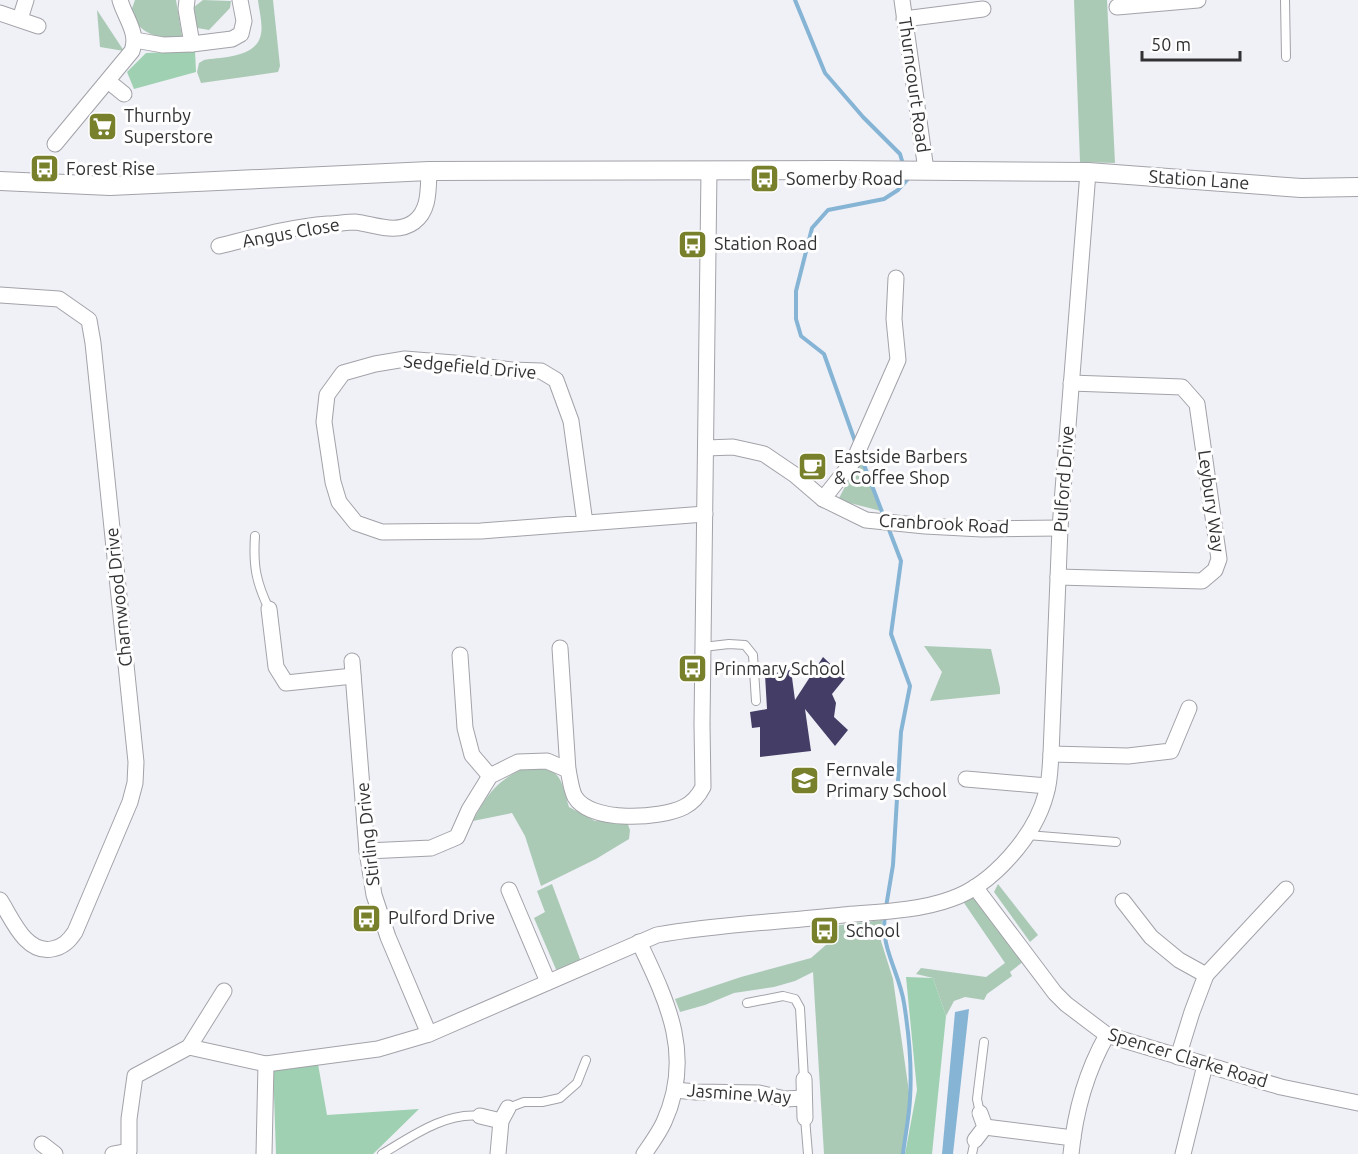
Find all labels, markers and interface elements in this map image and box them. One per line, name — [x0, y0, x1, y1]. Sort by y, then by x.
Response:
street label: Thurncourt Road — [896, 16, 934, 154]
scale bar — [1142, 24, 1240, 62]
text: 50 m — [1151, 34, 1191, 54]
place label: Thurnby Superstore — [124, 105, 213, 146]
supermarket icon: Thurnby Superstore — [87, 110, 119, 142]
bus stop icon: Forest Rise — [29, 153, 61, 185]
place label: Forest Rise — [66, 158, 155, 178]
bus stop icon: Somerby Road — [749, 163, 781, 195]
street label: Station Lane — [1148, 166, 1250, 192]
place label: Somerby Road — [786, 168, 903, 188]
street label: Angus Close — [241, 214, 341, 250]
bus stop icon: Station Road — [677, 228, 709, 260]
place label: Station Road — [714, 233, 818, 253]
street label: Sedgefield Drive — [403, 350, 537, 382]
street label: Pulford Drive — [1049, 425, 1077, 533]
place label: Eastside Barbers & Coffee Shop — [834, 446, 968, 487]
street label: Leybury Way — [1195, 449, 1229, 553]
cafe icon: Eastside Barbers & Coffee Shop — [797, 451, 829, 483]
street label: Cranbrook Road — [878, 510, 1010, 536]
street label: Charnwood Drive — [101, 527, 135, 668]
bus stop icon: Prinmary School — [677, 653, 709, 685]
place label: Prinmary School — [714, 658, 845, 678]
place label: Fernvale Primary School — [826, 759, 947, 800]
school or university icon: Fernvale Primary School — [789, 764, 821, 796]
street label: Stirling Drive — [352, 781, 382, 887]
bus stop icon: Pulford Drive — [351, 902, 383, 934]
place label: Pulford Drive — [388, 907, 495, 927]
bus stop icon: School — [809, 915, 841, 947]
place label: School — [846, 920, 900, 940]
street label: Spencer Clarke Road — [1106, 1023, 1270, 1091]
street label: Jasmine Way — [686, 1079, 792, 1107]

